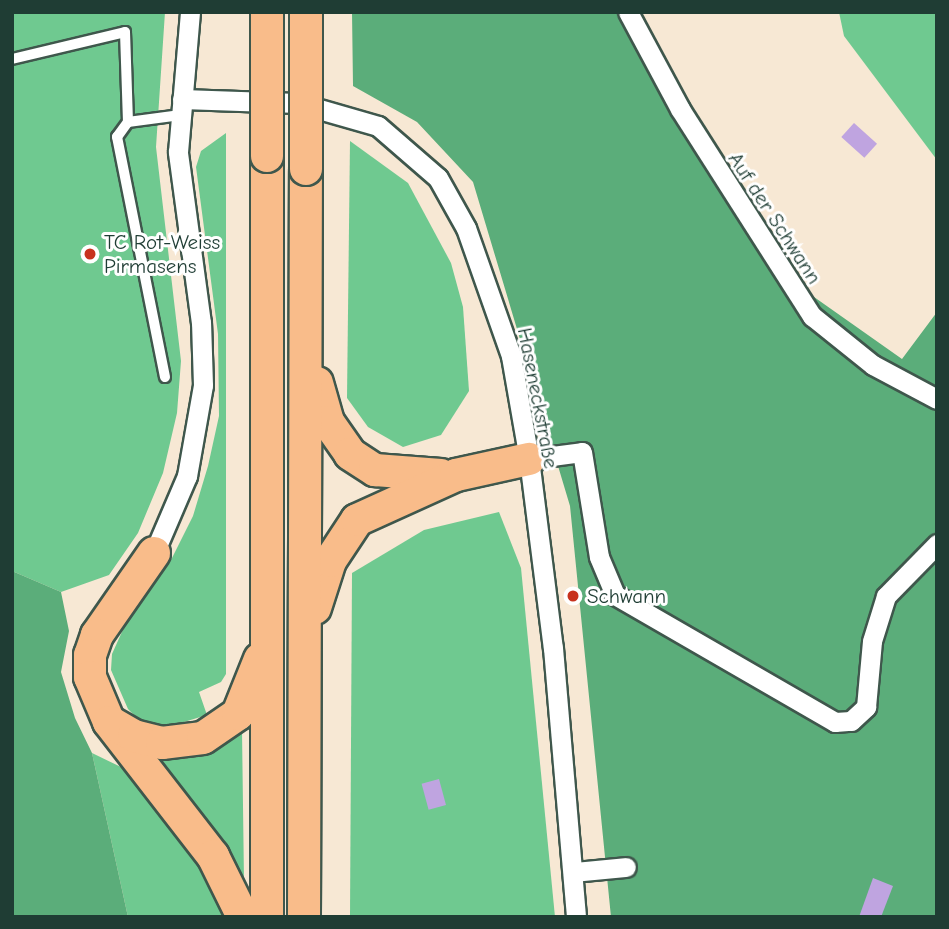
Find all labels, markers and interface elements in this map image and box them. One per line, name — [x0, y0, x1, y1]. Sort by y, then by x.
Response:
street label: Auf der Schwann — [723, 147, 827, 289]
place label: TC Rot-Weiss Pirmasens — [104, 229, 220, 279]
marker: TC Rot-Weiss Pirmasens — [82, 246, 98, 262]
street label: Haseneckstraße — [512, 326, 564, 470]
place label: Schwann — [587, 583, 666, 609]
marker: Schwann — [565, 588, 581, 604]

